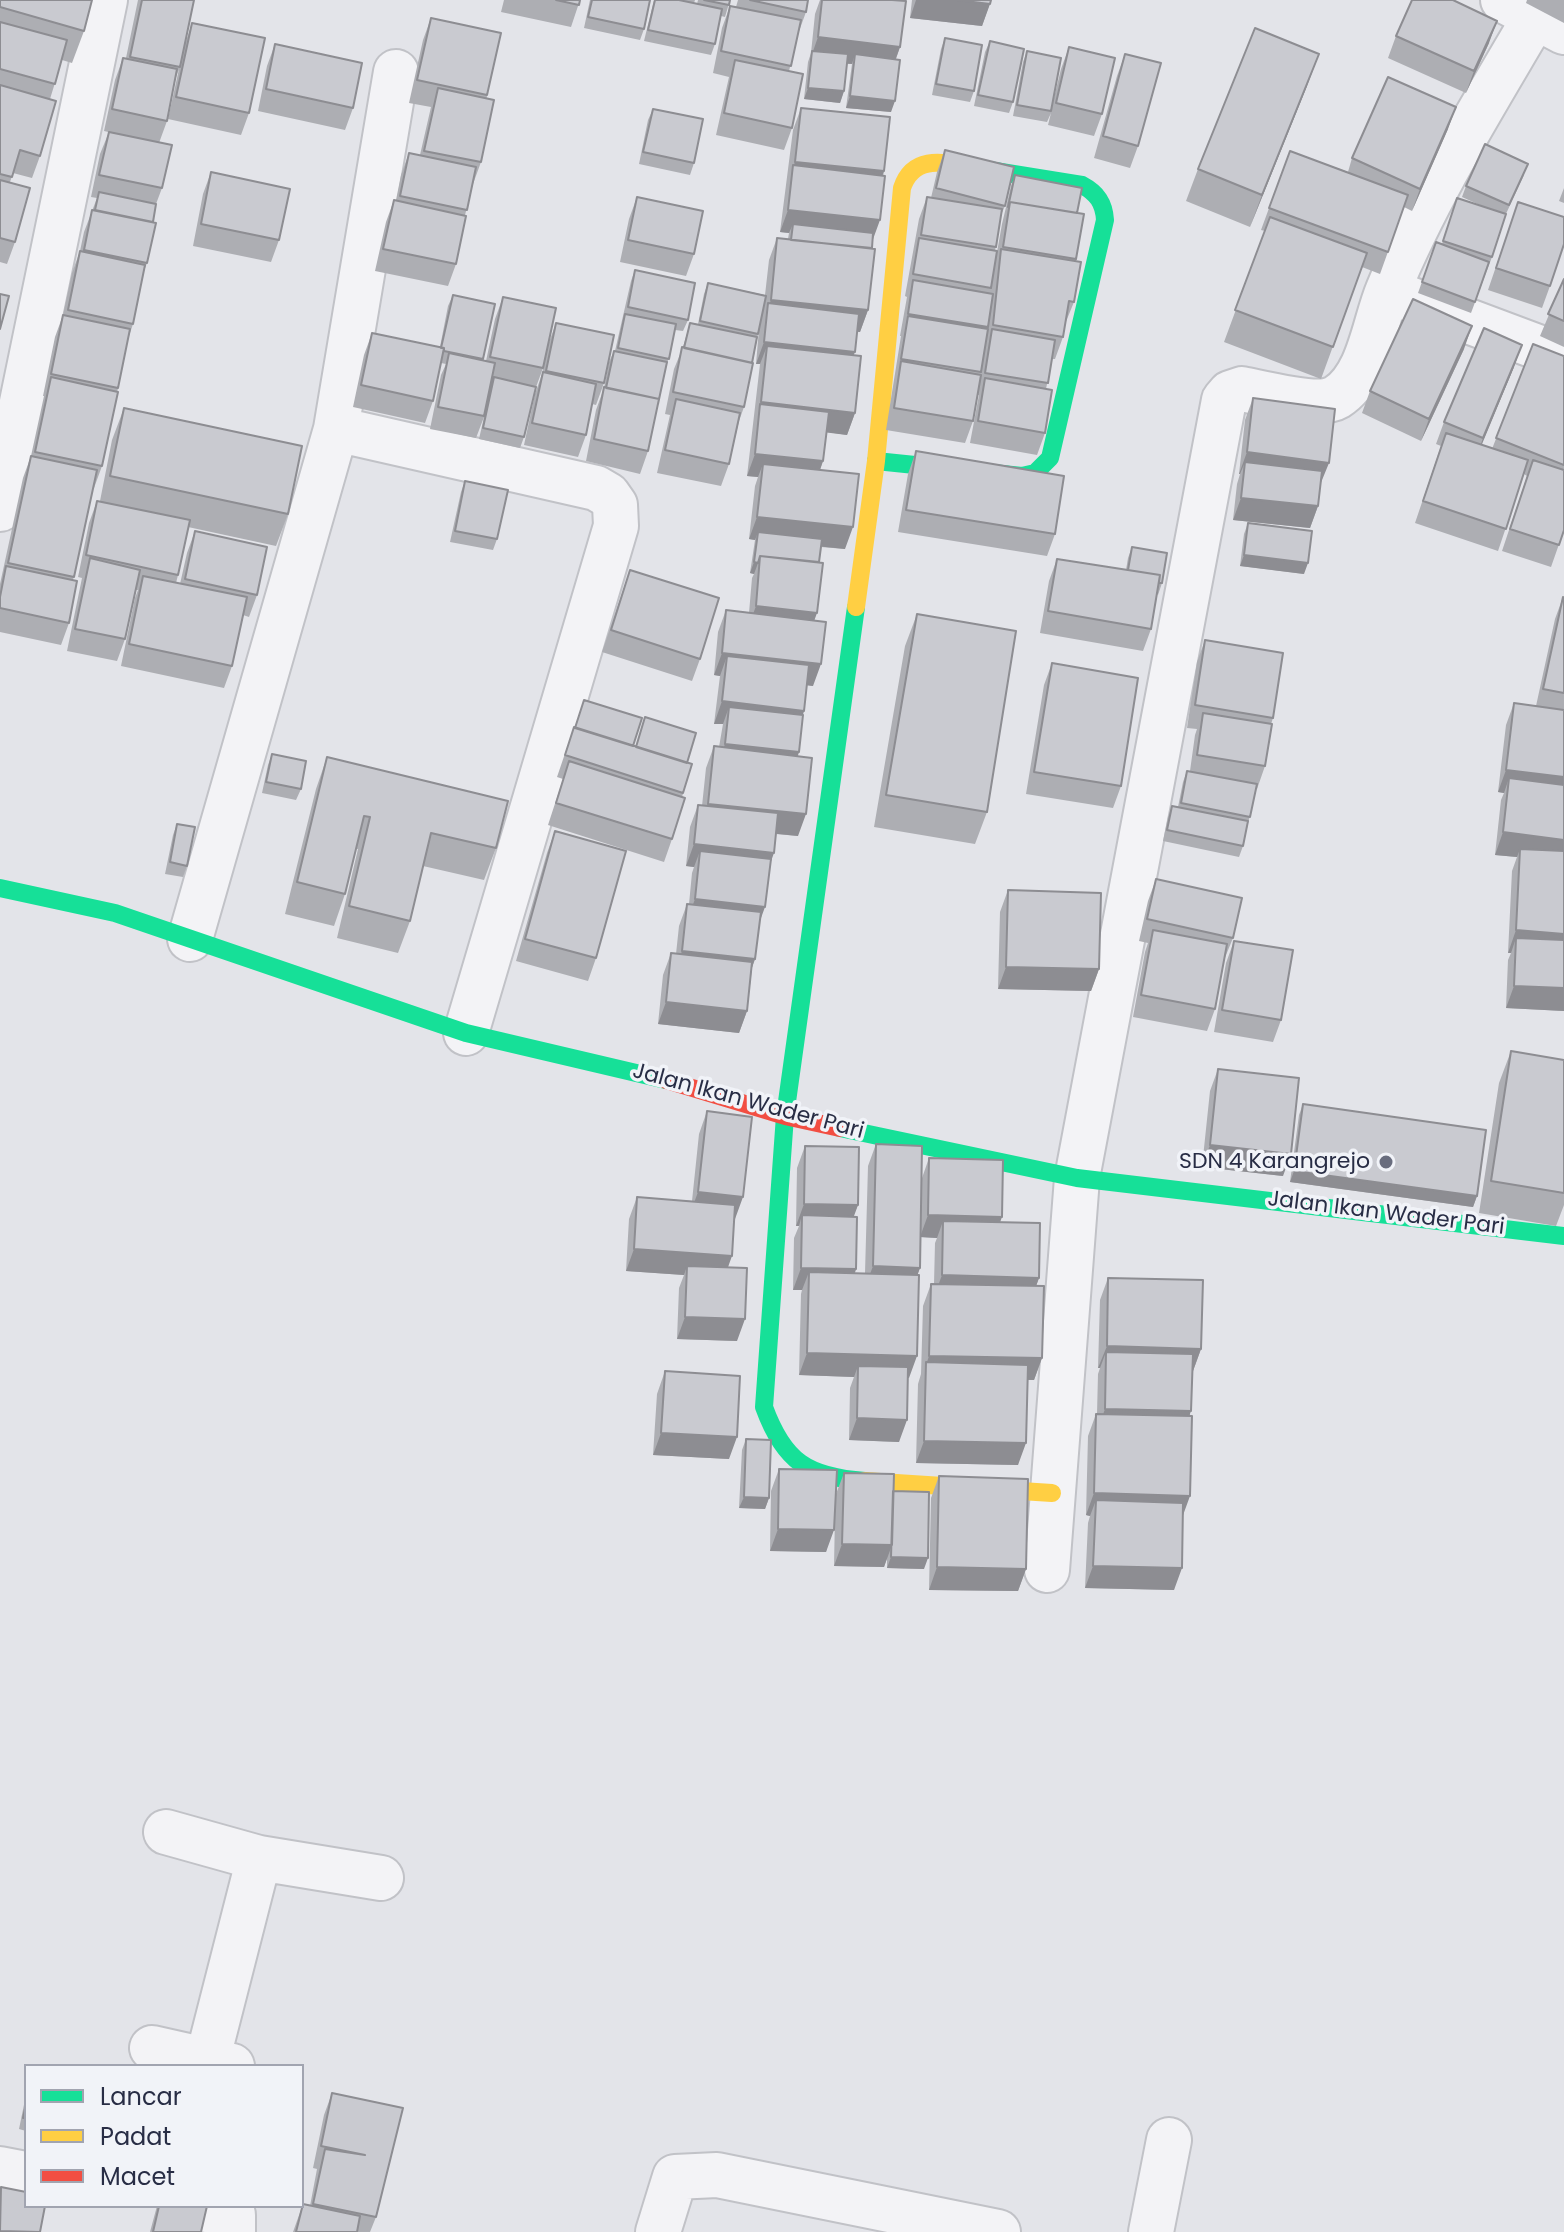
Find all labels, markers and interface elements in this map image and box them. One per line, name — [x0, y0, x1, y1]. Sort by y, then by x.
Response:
street label: Jalan Ikan Wader Pari — [629, 1058, 867, 1146]
place label: SDN 4 Karangrejo — [1179, 1149, 1370, 1175]
marker: SDN 4 Karangrejo — [1377, 1153, 1395, 1171]
street label: Jalan Ikan Wader Pari — [1266, 1186, 1506, 1242]
legend — [24, 2064, 304, 2208]
text: Lancar — [100, 2080, 182, 2113]
text: Padat — [100, 2120, 171, 2153]
text: Macet — [100, 2160, 175, 2193]

